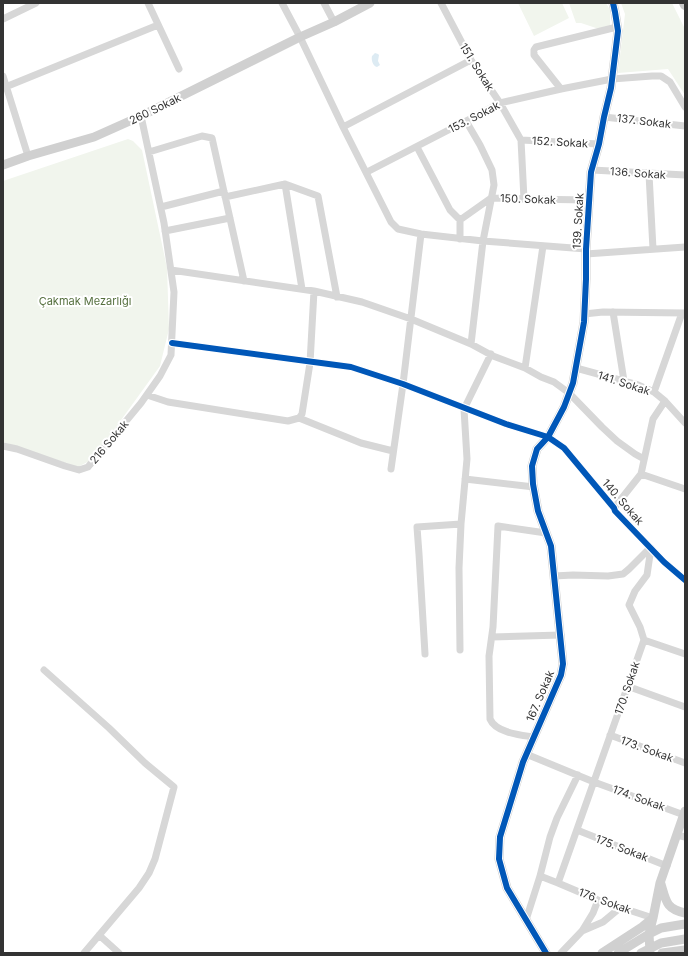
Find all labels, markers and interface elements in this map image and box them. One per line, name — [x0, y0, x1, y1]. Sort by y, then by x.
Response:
street label: 151. Sokak — [457, 40, 497, 94]
street label: 260 Sokak — [127, 91, 183, 127]
street label: 153. Sokak — [446, 98, 502, 136]
street label: 137. Sokak — [616, 111, 672, 131]
street label: 152. Sokak — [532, 134, 588, 150]
street label: 136. Sokak — [610, 164, 666, 182]
street label: 150. Sokak — [500, 191, 556, 207]
street label: 139. Sokak — [570, 193, 586, 249]
park label: Çakmak Mezarlığı — [39, 294, 131, 308]
street label: 141. Sokak — [596, 368, 652, 398]
street label: 216 Sokak — [87, 417, 131, 467]
street label: 140. Sokak — [599, 476, 647, 528]
street label: 170. Sokak — [611, 660, 643, 716]
street label: 167. Sokak — [523, 668, 557, 724]
street label: 173. Sokak — [619, 733, 675, 765]
street label: 174. Sokak — [611, 782, 667, 814]
street label: 175. Sokak — [594, 832, 650, 864]
street label: 176. Sokak — [577, 885, 633, 917]

